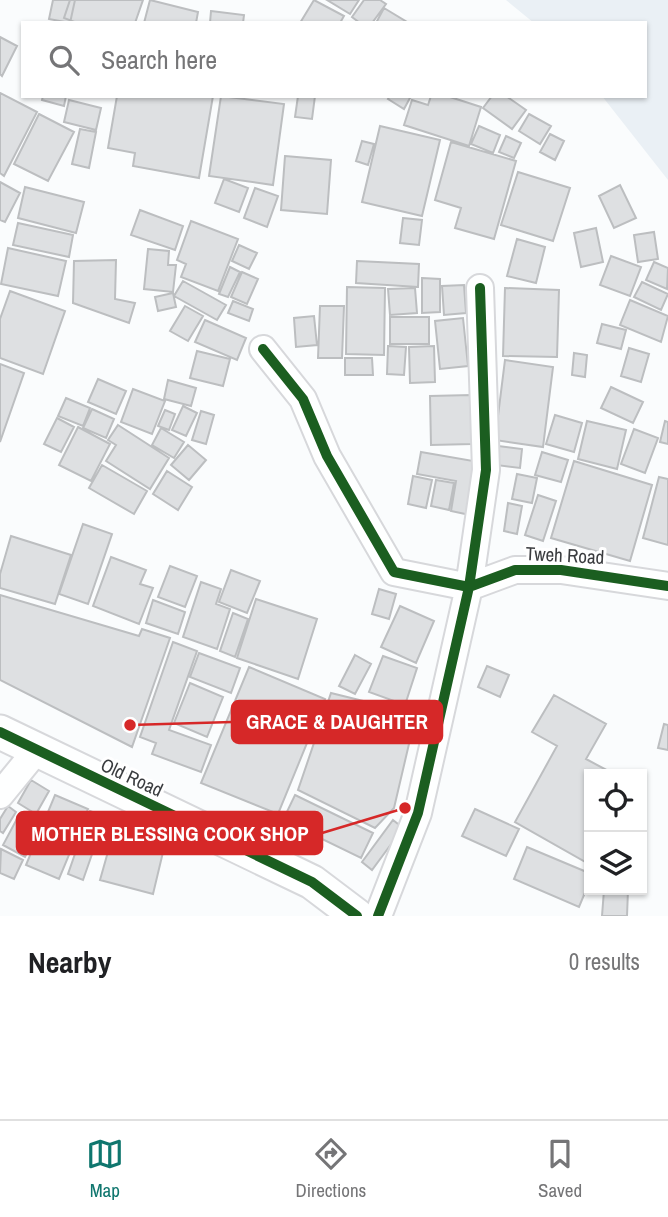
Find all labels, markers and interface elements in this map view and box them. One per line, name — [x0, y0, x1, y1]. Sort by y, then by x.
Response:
search box — [21, 21, 647, 98]
icon: search — [45, 41, 83, 79]
text: Search here — [101, 42, 217, 77]
street label: Tweh Road — [525, 540, 605, 570]
callout: GRACE & DAUGHTER — [232, 701, 442, 743]
text: GRACE & DAUGHTER — [246, 707, 428, 736]
street label: Old Road — [97, 751, 167, 803]
map controls — [584, 769, 647, 895]
button: locate — [584, 769, 647, 832]
callout: MOTHER BLESSING COOK SHOP — [17, 812, 322, 854]
text: MOTHER BLESSING COOK SHOP — [31, 819, 309, 848]
button: layers — [584, 832, 647, 895]
text: Nearby — [28, 942, 111, 982]
text: 0 results — [569, 946, 640, 977]
tab: Map — [86, 1135, 124, 1203]
tab: Directions — [295, 1135, 366, 1203]
tab: Saved — [538, 1135, 582, 1203]

